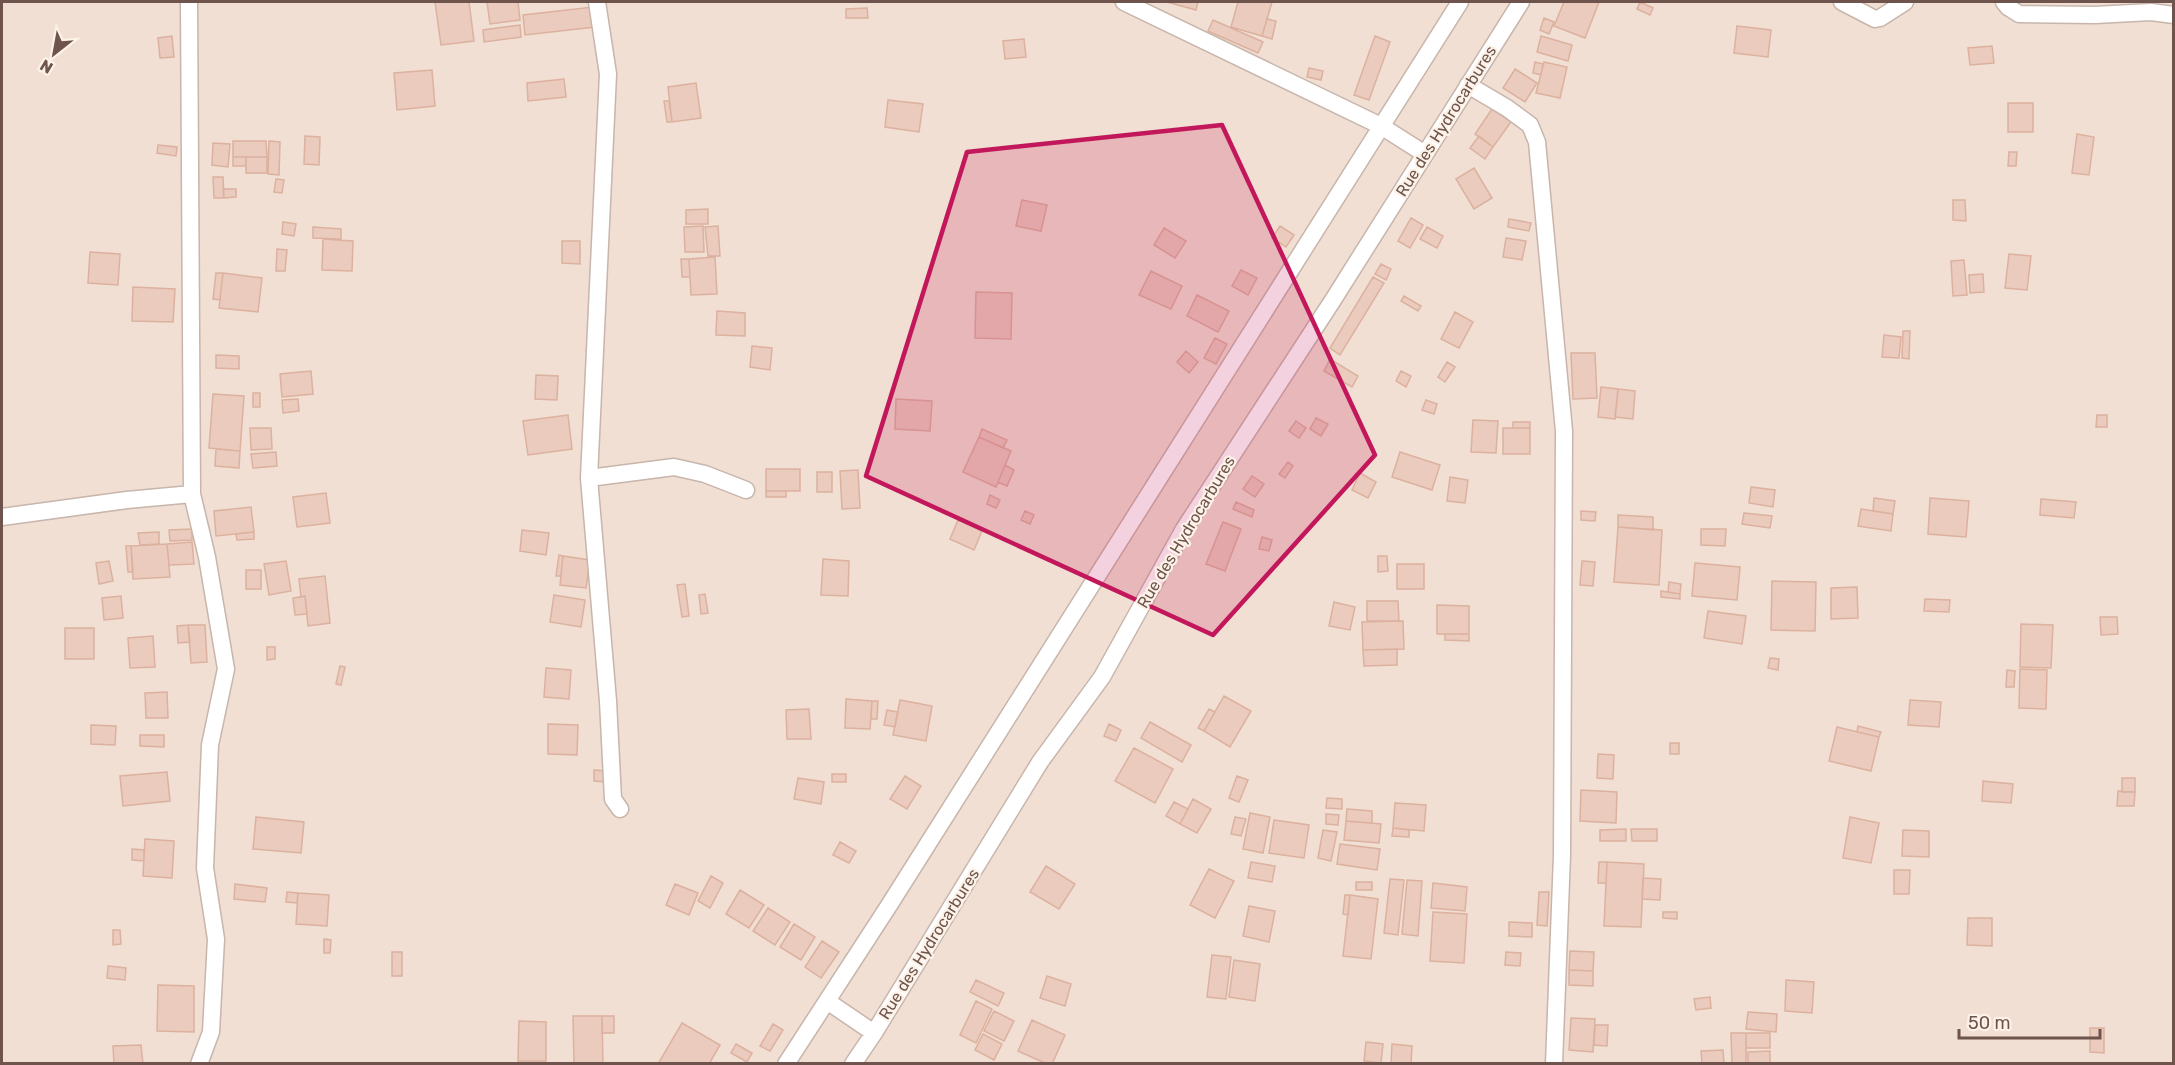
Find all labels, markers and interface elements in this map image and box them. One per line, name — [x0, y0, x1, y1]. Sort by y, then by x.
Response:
north arrow — [24, 24, 84, 84]
street label: Rue des Hydrocarbures — [1392, 42, 1500, 200]
text: N — [37, 55, 56, 78]
street label: Rue des Hydrocarbures — [1133, 452, 1239, 612]
street label: Rue des Hydrocarbures — [875, 865, 983, 1023]
scale bar — [1959, 1002, 2100, 1040]
text: 50 m — [1968, 1012, 2011, 1034]

